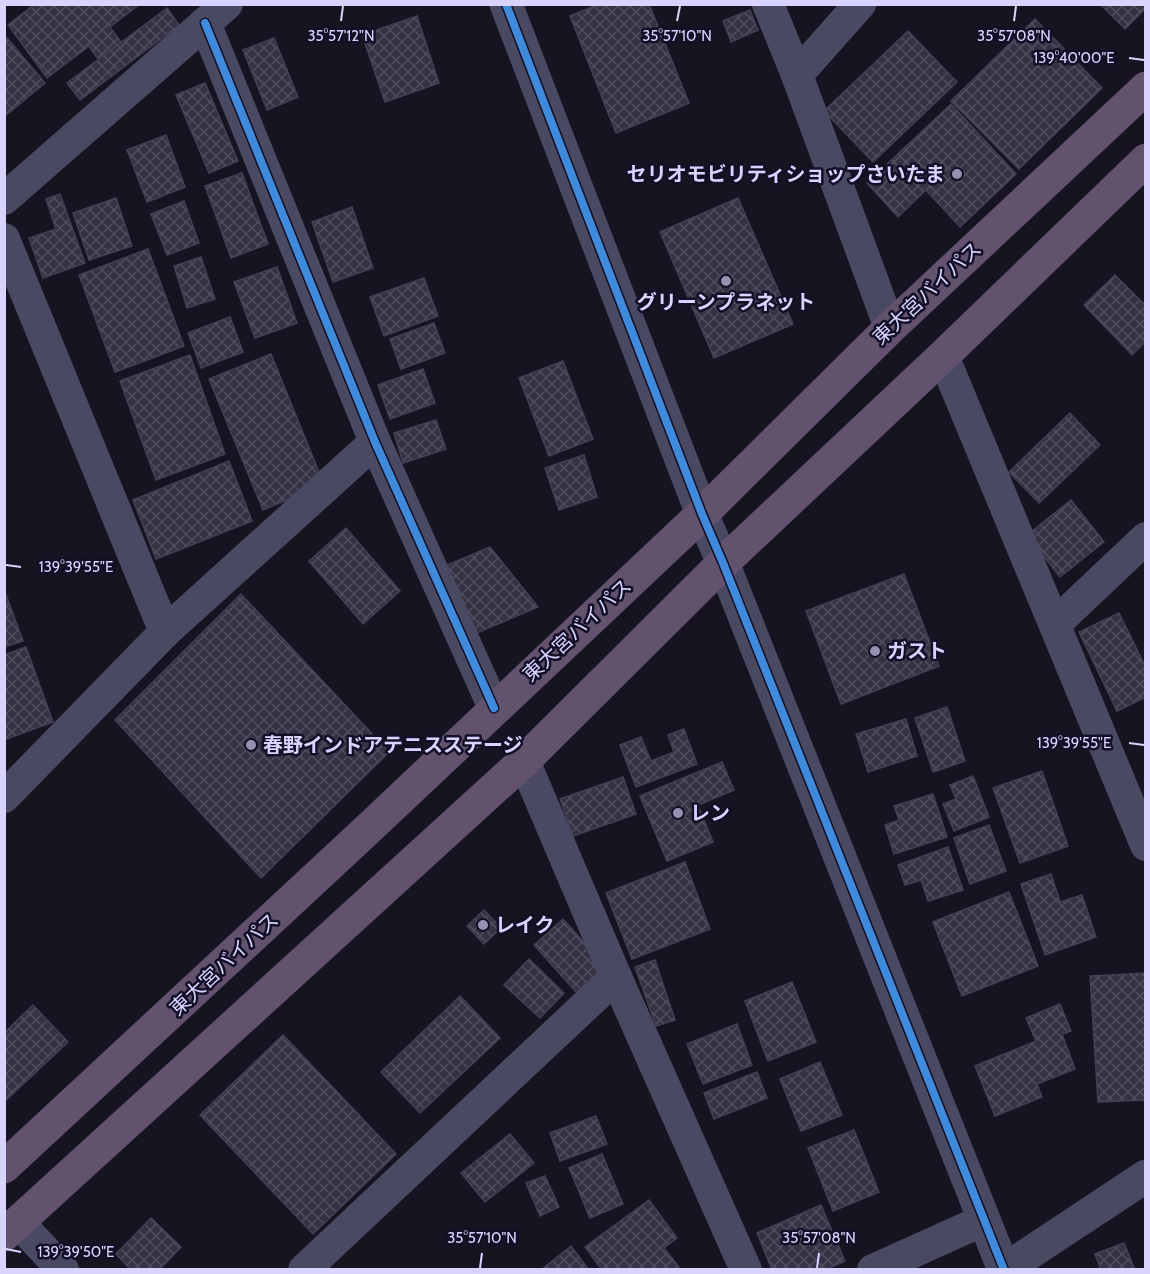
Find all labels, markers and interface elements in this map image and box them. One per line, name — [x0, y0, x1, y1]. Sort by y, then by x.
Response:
text: 35°57'12"N — [308, 27, 374, 45]
text: 35°57'10"N — [642, 27, 712, 45]
text: 35°57'08"N — [977, 27, 1051, 45]
text: 139°40'00"E — [1033, 49, 1115, 67]
place label: セリオモビリティショップさいたま — [627, 162, 945, 186]
marker: セリオモビリティショップさいたま — [950, 167, 964, 181]
street label: 東大宮バイパス — [868, 237, 986, 349]
marker: グリーンプラネット — [719, 274, 733, 288]
place label: グリーンプラネット — [637, 290, 815, 314]
text: 139°39'55"E — [39, 558, 113, 576]
street label: 東大宮バイパス — [518, 574, 636, 686]
place label: ガスト — [887, 639, 947, 663]
marker: ガスト — [868, 644, 882, 658]
place label: 春野インドアテニスステージ — [263, 733, 523, 757]
text: 139°39'55"E — [1037, 734, 1111, 752]
marker: 春野インドアテニスステージ — [244, 738, 258, 752]
place label: レン — [690, 801, 730, 825]
marker: レン — [671, 806, 685, 820]
street label: 東大宮バイパス — [165, 908, 283, 1020]
place label: レイク — [495, 913, 555, 937]
marker: レイク — [476, 918, 490, 932]
text: 35°57'10"N — [447, 1229, 517, 1247]
text: 35°57'08"N — [782, 1229, 856, 1247]
text: 139°39'50"E — [38, 1243, 114, 1261]

